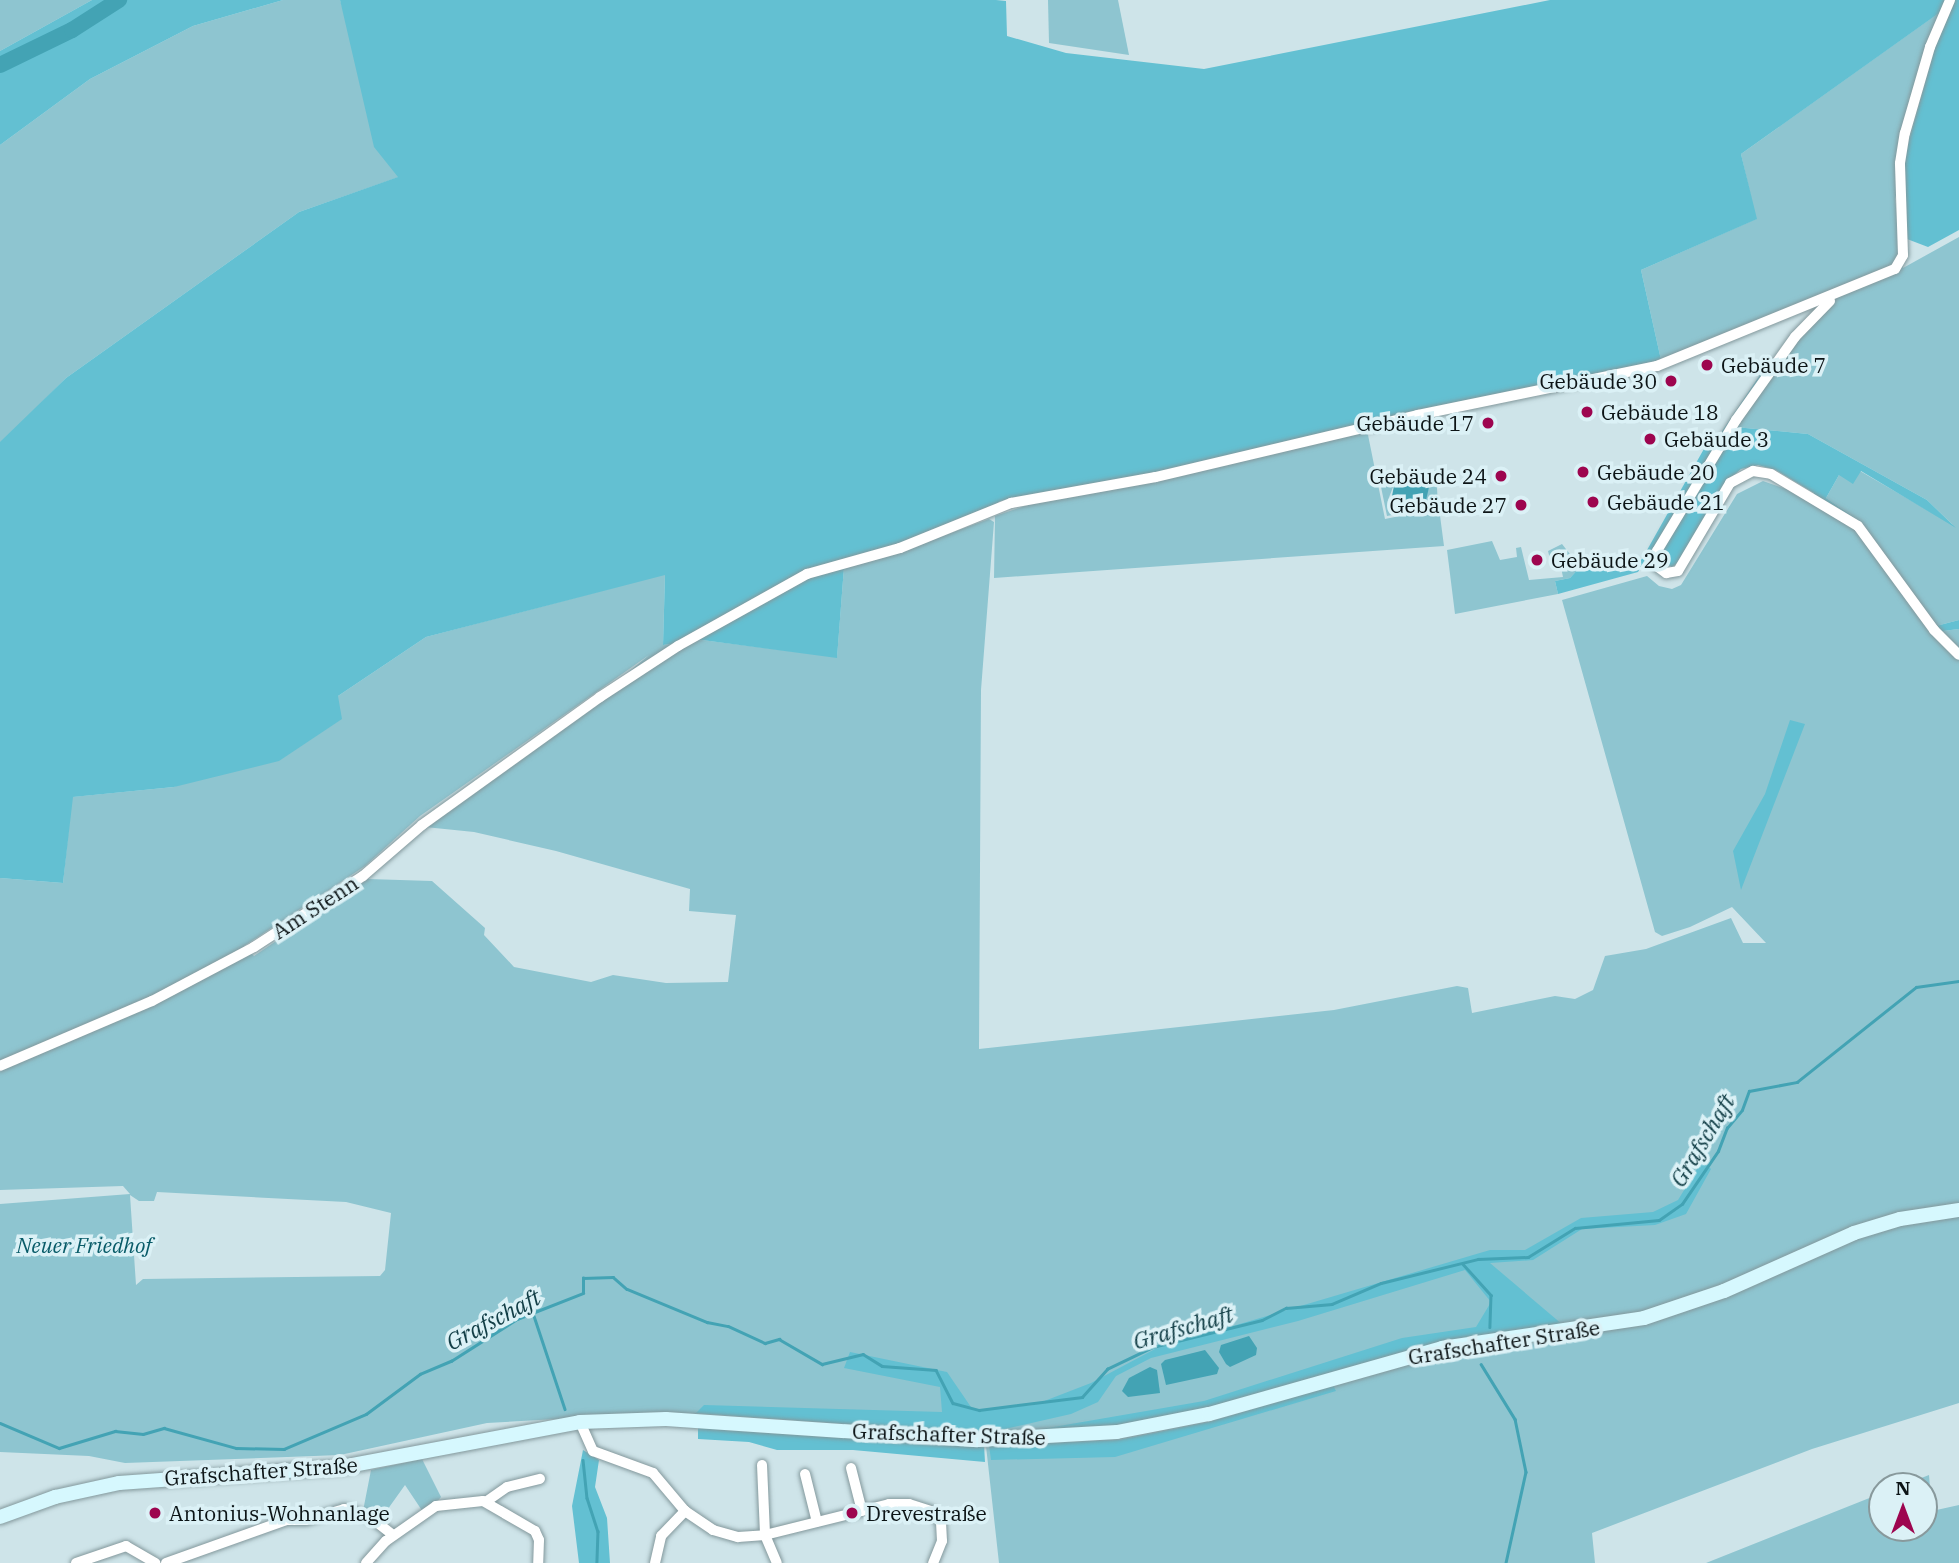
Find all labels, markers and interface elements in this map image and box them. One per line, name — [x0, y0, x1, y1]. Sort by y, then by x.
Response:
place label: Gebäude 7 — [1721, 352, 1826, 378]
marker: Gebäude 7 — [1699, 357, 1715, 373]
place label: Gebäude 30 — [1539, 368, 1657, 394]
marker: Gebäude 30 — [1663, 373, 1679, 389]
place label: Gebäude 18 — [1601, 399, 1719, 425]
marker: Gebäude 18 — [1579, 404, 1595, 420]
place label: Gebäude 17 — [1356, 410, 1474, 436]
marker: Gebäude 17 — [1480, 415, 1496, 431]
place label: Gebäude 3 — [1664, 426, 1769, 452]
marker: Gebäude 3 — [1642, 431, 1658, 447]
place label: Gebäude 20 — [1597, 459, 1715, 485]
place label: Gebäude 24 — [1369, 463, 1487, 489]
marker: Gebäude 20 — [1575, 464, 1591, 480]
marker: Gebäude 24 — [1493, 468, 1509, 484]
place label: Gebäude 21 — [1607, 489, 1725, 515]
place label: Gebäude 27 — [1389, 492, 1507, 518]
marker: Gebäude 21 — [1585, 494, 1601, 510]
marker: Gebäude 27 — [1513, 497, 1529, 513]
place label: Gebäude 29 — [1551, 547, 1669, 573]
marker: Gebäude 29 — [1529, 552, 1545, 568]
street label: Am Stenn — [267, 870, 363, 944]
water label: Grafschaft — [1664, 1089, 1740, 1191]
park label: Neuer Friedhof — [16, 1232, 152, 1258]
water label: Grafschaft — [441, 1283, 545, 1355]
water label: Grafschaft — [1130, 1300, 1236, 1354]
street label: Grafschafter Straße — [1406, 1314, 1602, 1370]
street label: Grafschafter Straße — [852, 1418, 1046, 1450]
street label: Grafschafter Straße — [163, 1452, 359, 1490]
north arrow — [1868, 1472, 1938, 1542]
text: N — [1895, 1476, 1911, 1500]
place label: Antonius-Wohnanlage — [169, 1500, 390, 1526]
place label: Drevestraße — [866, 1500, 987, 1526]
marker: Antonius-Wohnanlage — [147, 1505, 163, 1521]
marker: Drevestraße — [844, 1505, 860, 1521]

